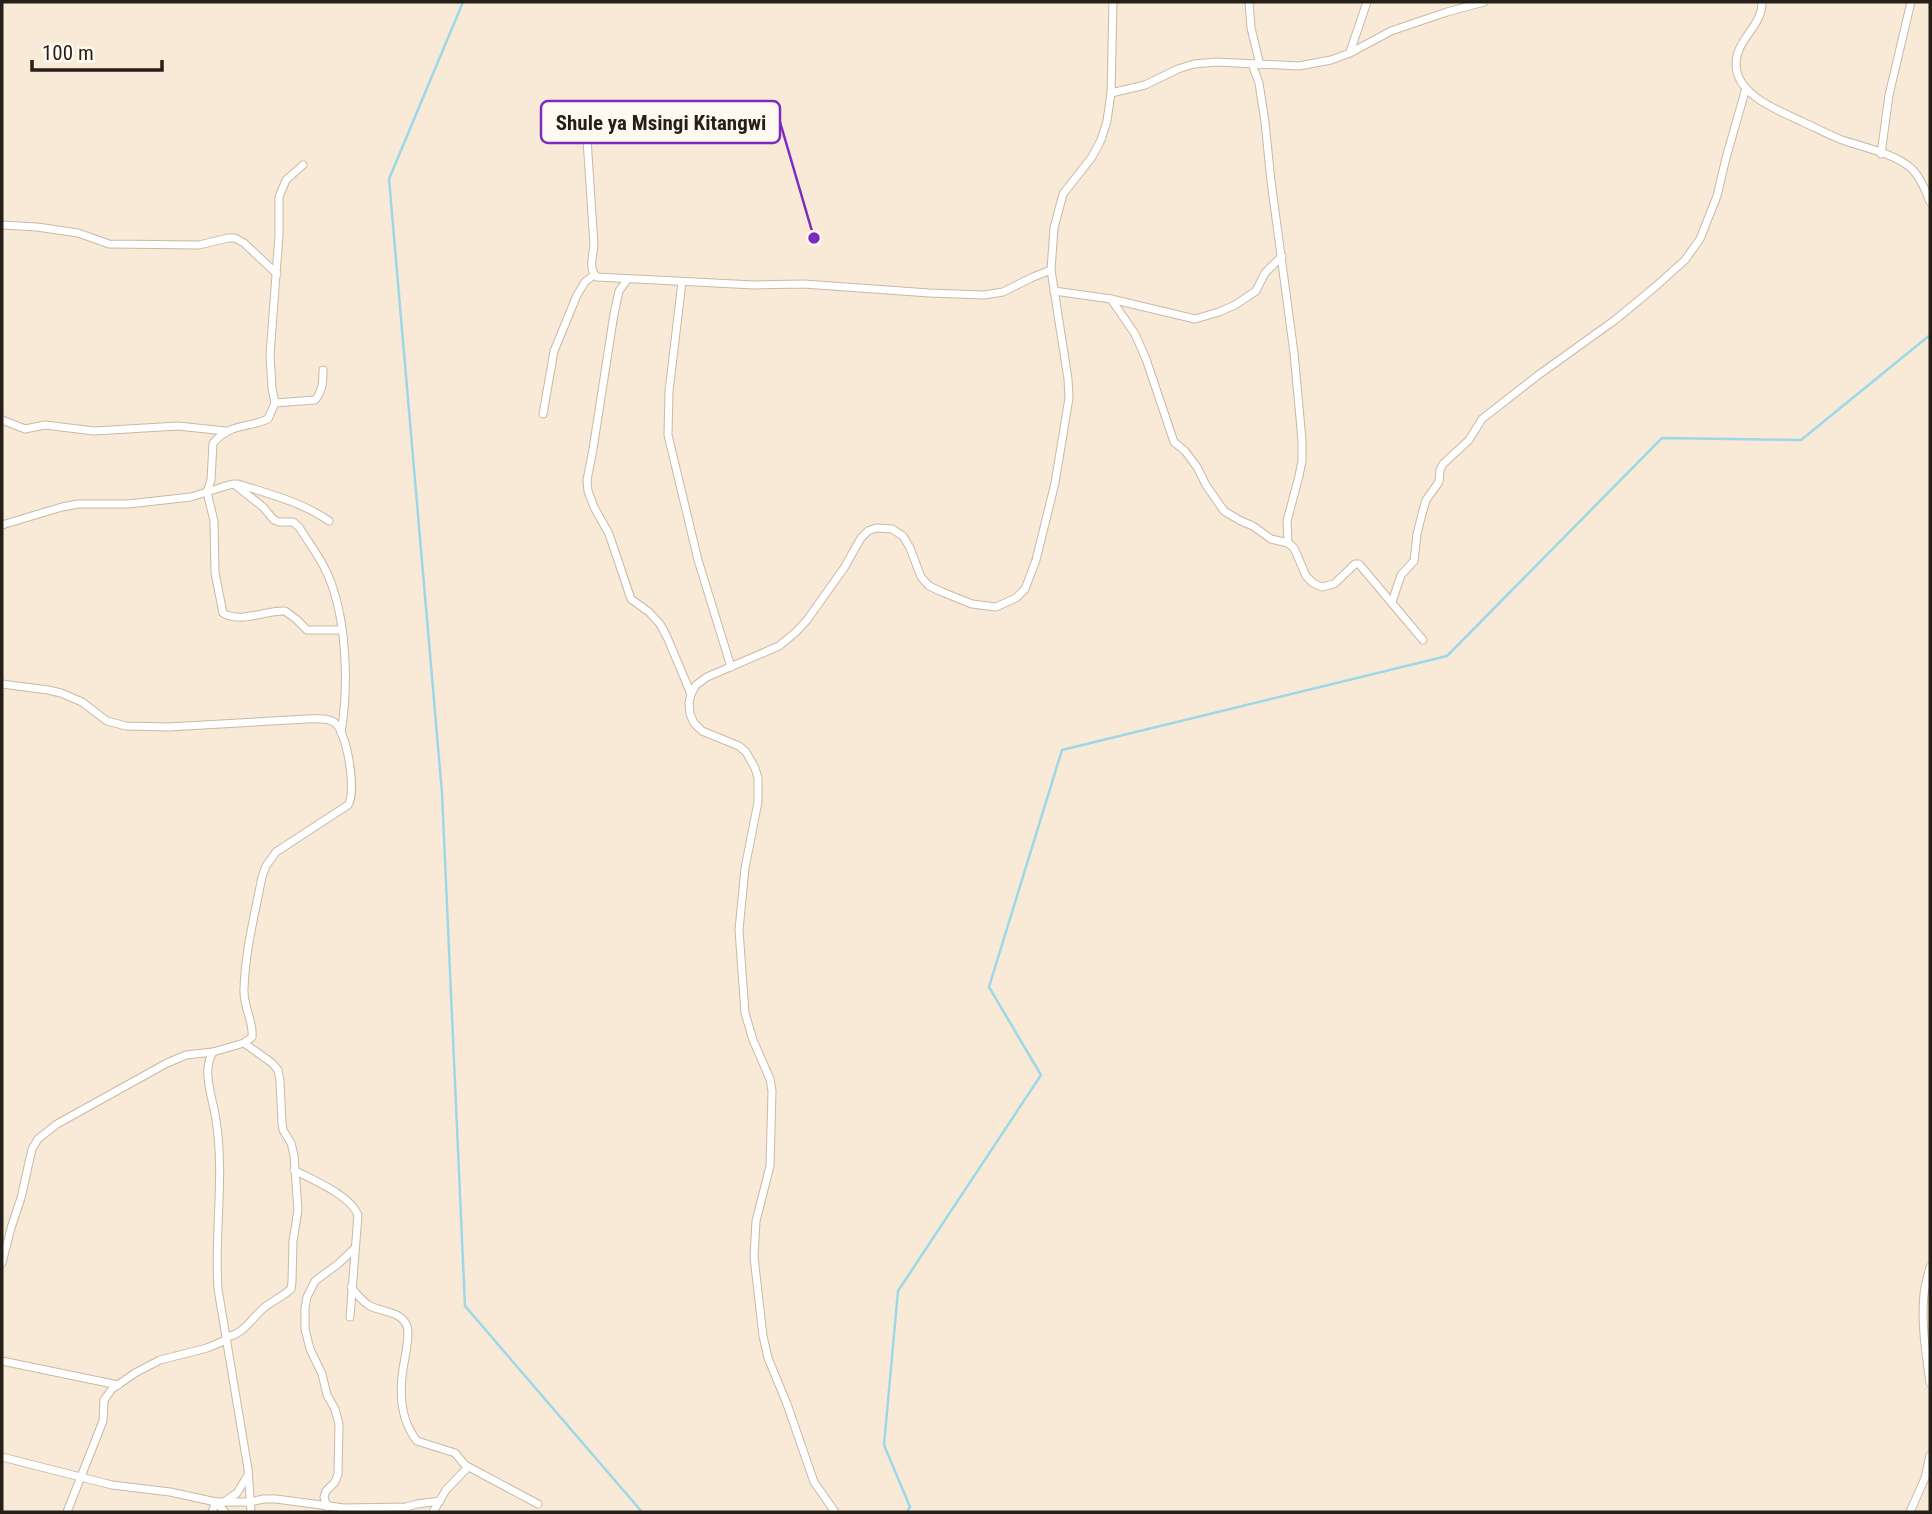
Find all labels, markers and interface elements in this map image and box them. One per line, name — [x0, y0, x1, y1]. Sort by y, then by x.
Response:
scale bar — [32, 28, 161, 72]
text: 100 m — [42, 41, 94, 65]
callout: Shule ya Msingi Kitangwi — [541, 101, 780, 143]
text: Shule ya Msingi Kitangwi — [556, 111, 766, 135]

